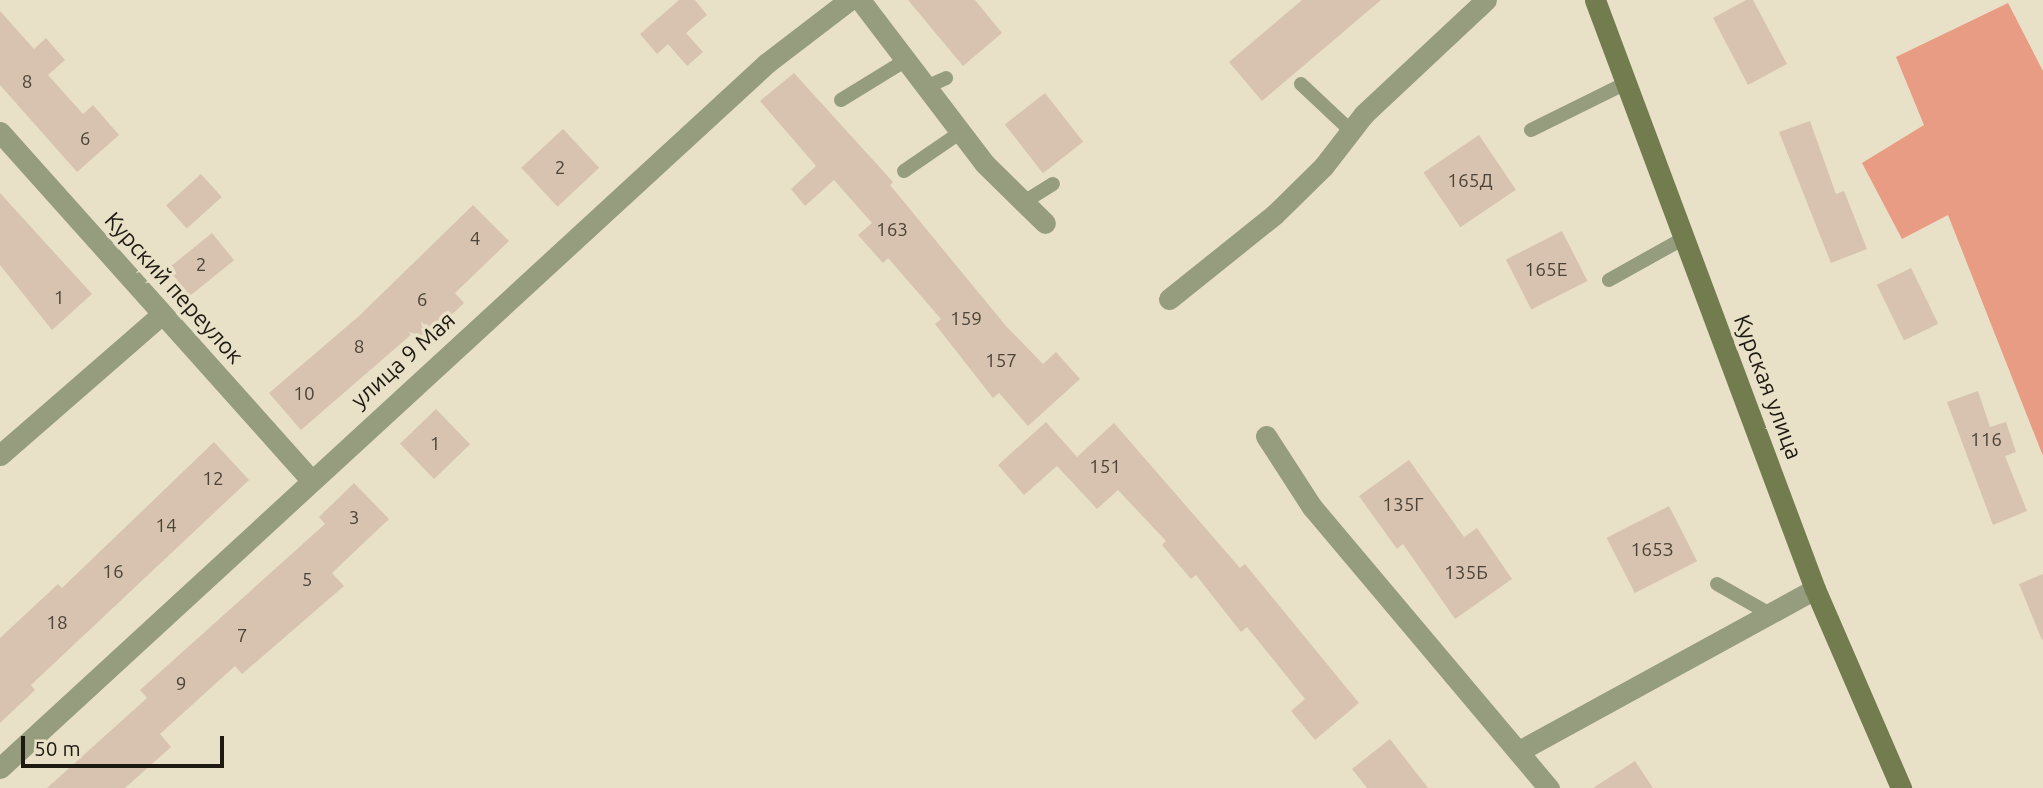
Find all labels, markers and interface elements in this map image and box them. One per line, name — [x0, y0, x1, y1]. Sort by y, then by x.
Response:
house number: 8 — [22, 71, 32, 93]
house number: 6 — [80, 128, 90, 150]
house number: 2 — [555, 157, 565, 179]
house number: 165Д — [1447, 170, 1493, 192]
street label: Курский переулок — [99, 207, 249, 369]
house number: 163 — [876, 219, 908, 241]
house number: 4 — [470, 228, 480, 250]
house number: 2 — [196, 254, 206, 276]
house number: 165Е — [1525, 259, 1567, 281]
house number: 1 — [54, 287, 64, 309]
house number: 6 — [417, 289, 427, 311]
street label: улица 9 Мая — [345, 306, 461, 414]
house number: 159 — [950, 308, 982, 330]
street label: Курская улица — [1728, 311, 1808, 463]
house number: 8 — [354, 336, 364, 358]
house number: 157 — [985, 350, 1017, 372]
house number: 10 — [293, 383, 315, 405]
house number: 116 — [1970, 429, 2002, 451]
house number: 1 — [430, 433, 440, 455]
house number: 151 — [1089, 456, 1121, 478]
house number: 12 — [202, 468, 224, 490]
house number: 135Г — [1382, 494, 1424, 516]
house number: 3 — [349, 507, 359, 529]
house number: 14 — [155, 515, 177, 537]
house number: 165З — [1631, 539, 1673, 561]
house number: 16 — [102, 561, 124, 583]
house number: 135Б — [1444, 562, 1488, 584]
house number: 5 — [302, 569, 312, 591]
house number: 18 — [46, 612, 68, 634]
house number: 7 — [237, 625, 247, 647]
house number: 9 — [176, 673, 186, 695]
scale bar — [24, 722, 228, 766]
text: 50 m — [34, 736, 81, 760]

